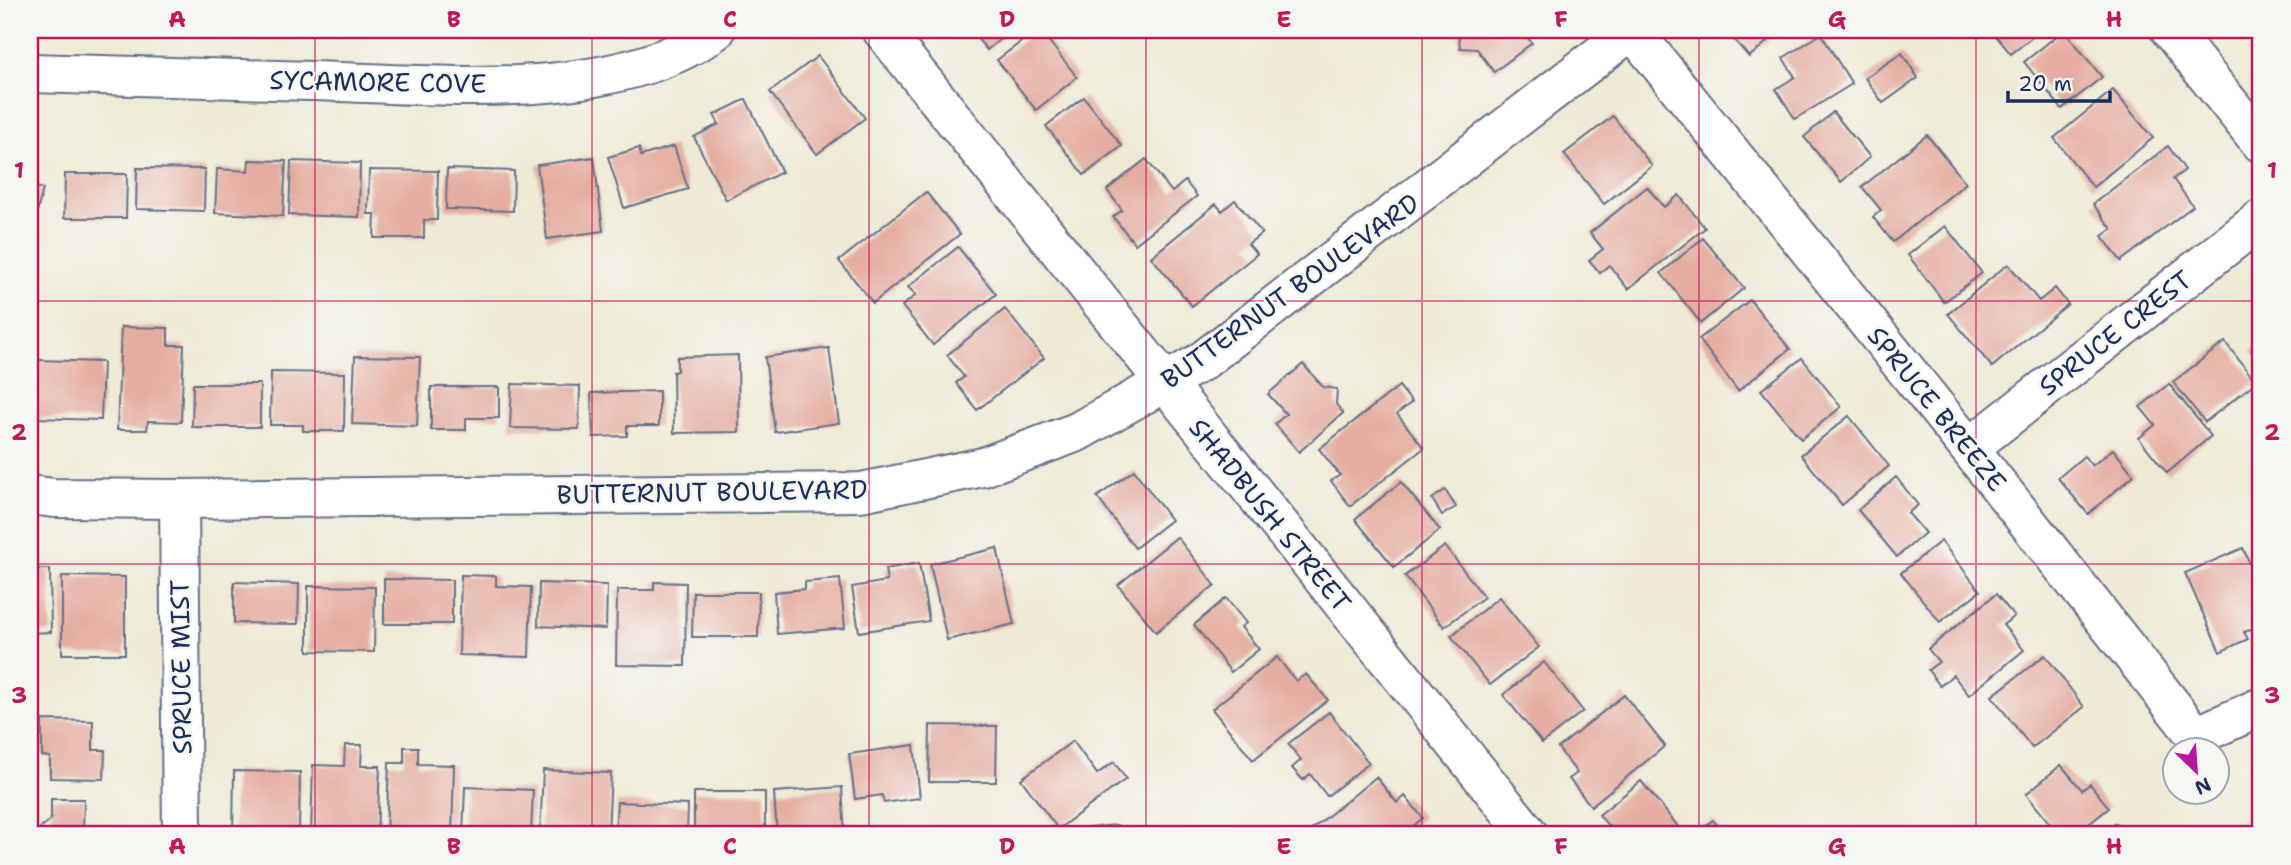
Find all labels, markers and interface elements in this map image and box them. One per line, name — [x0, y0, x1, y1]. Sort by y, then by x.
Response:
text: A — [168, 4, 186, 34]
text: B — [447, 4, 461, 34]
text: C — [723, 4, 737, 34]
text: D — [999, 4, 1015, 34]
text: E — [1276, 4, 1292, 34]
text: F — [1554, 4, 1568, 34]
text: G — [1828, 4, 1847, 34]
text: H — [2106, 4, 2122, 34]
scale bar — [2008, 60, 2109, 104]
street label: SYCAMORE COVE — [269, 62, 487, 101]
text: 20 m — [2018, 70, 2072, 98]
text: 1 — [14, 155, 24, 185]
text: 1 — [2267, 155, 2277, 185]
street label: BUTTERNUT BOULEVARD — [1154, 185, 1426, 396]
street label: SPRUCE CREST — [2031, 262, 2198, 403]
street label: SPRUCE BREEZE — [1860, 319, 2015, 499]
street label: SHADBUSH STREET — [1181, 411, 1359, 619]
text: 2 — [11, 417, 27, 447]
text: 2 — [2264, 417, 2280, 447]
street label: BUTTERNUT BOULEVARD — [556, 471, 868, 512]
street label: SPRUCE MIST — [161, 579, 200, 755]
text: 3 — [11, 680, 27, 710]
text: 3 — [2264, 680, 2280, 710]
north arrow — [2162, 736, 2232, 806]
text: N — [2191, 771, 2215, 800]
text: A — [168, 831, 186, 861]
text: B — [447, 831, 461, 861]
text: C — [723, 831, 737, 861]
text: D — [999, 831, 1015, 861]
text: E — [1276, 831, 1292, 861]
text: F — [1554, 831, 1568, 861]
text: G — [1828, 831, 1847, 861]
text: H — [2106, 831, 2122, 861]

